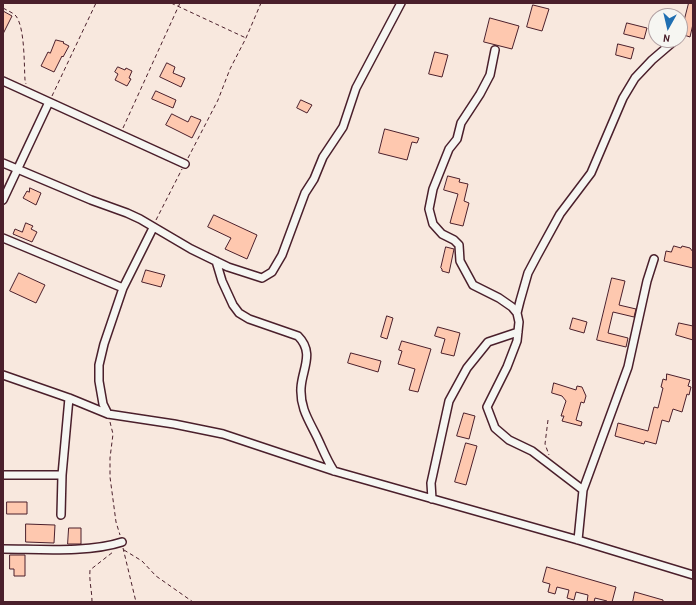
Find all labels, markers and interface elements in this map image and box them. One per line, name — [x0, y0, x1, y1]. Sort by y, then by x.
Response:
north arrow — [648, 8, 688, 48]
text: N — [663, 32, 670, 46]

